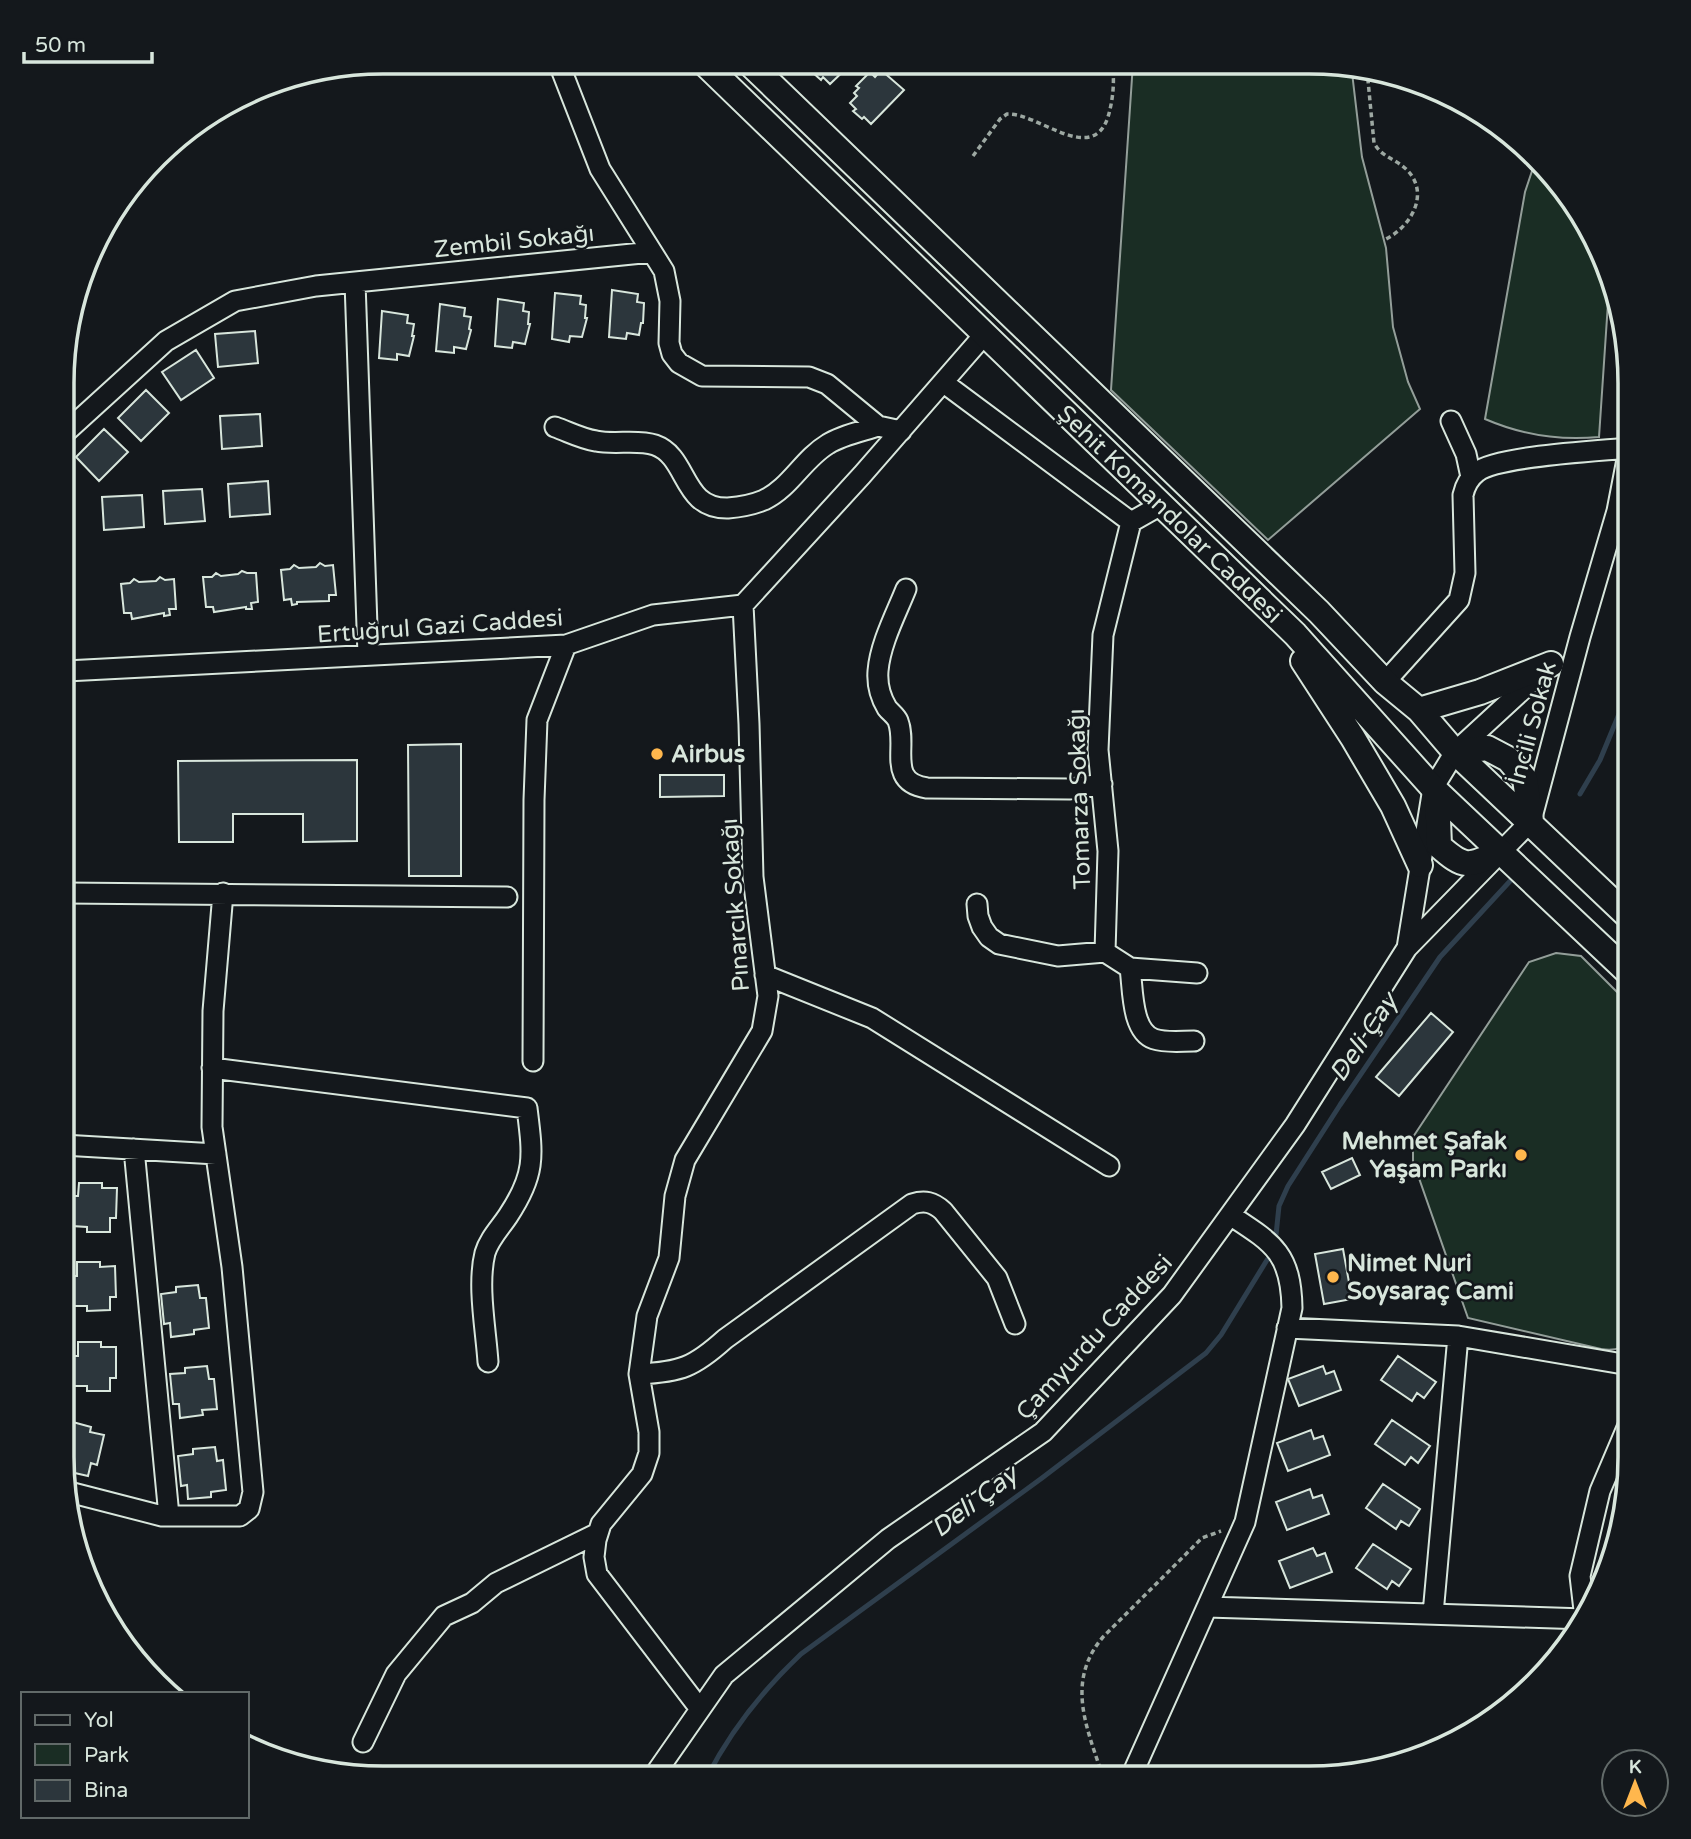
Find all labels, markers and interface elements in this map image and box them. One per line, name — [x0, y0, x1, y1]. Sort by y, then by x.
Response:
scale bar — [24, 21, 152, 65]
text: 50 m — [35, 33, 86, 58]
street label: Zembil Sokağı — [432, 219, 596, 264]
street label: Şehit Komandolar Caddesi — [1051, 399, 1288, 629]
street label: Ertuğrul Gazi Caddesi — [316, 603, 564, 650]
street label: İncili Sokak — [1502, 658, 1563, 788]
street label: Tomarza Sokağı — [1062, 708, 1097, 890]
place label: Airbus — [671, 740, 745, 769]
marker: Airbus — [649, 746, 665, 762]
street label: Pınarcık Sokağı — [715, 817, 756, 993]
water label: Deli Çay — [1323, 985, 1406, 1087]
place label: Mehmet Şafak Yaşam Parkı — [1342, 1127, 1507, 1184]
marker: Mehmet Şafak Yaşam Parkı — [1513, 1147, 1529, 1163]
street label: Çamyurdu Caddesi — [1010, 1249, 1179, 1426]
place label: Nimet Nuri Soysaraç Cami — [1347, 1249, 1514, 1306]
marker: Nimet Nuri Soysaraç Cami — [1325, 1269, 1341, 1285]
water label: Deli Çay — [925, 1457, 1026, 1544]
legend — [21, 1692, 248, 1818]
text: Yol — [84, 1708, 114, 1733]
text: Park — [84, 1743, 129, 1768]
north arrow — [1600, 1748, 1670, 1818]
text: K — [1629, 1756, 1642, 1778]
text: Bina — [84, 1778, 128, 1803]

